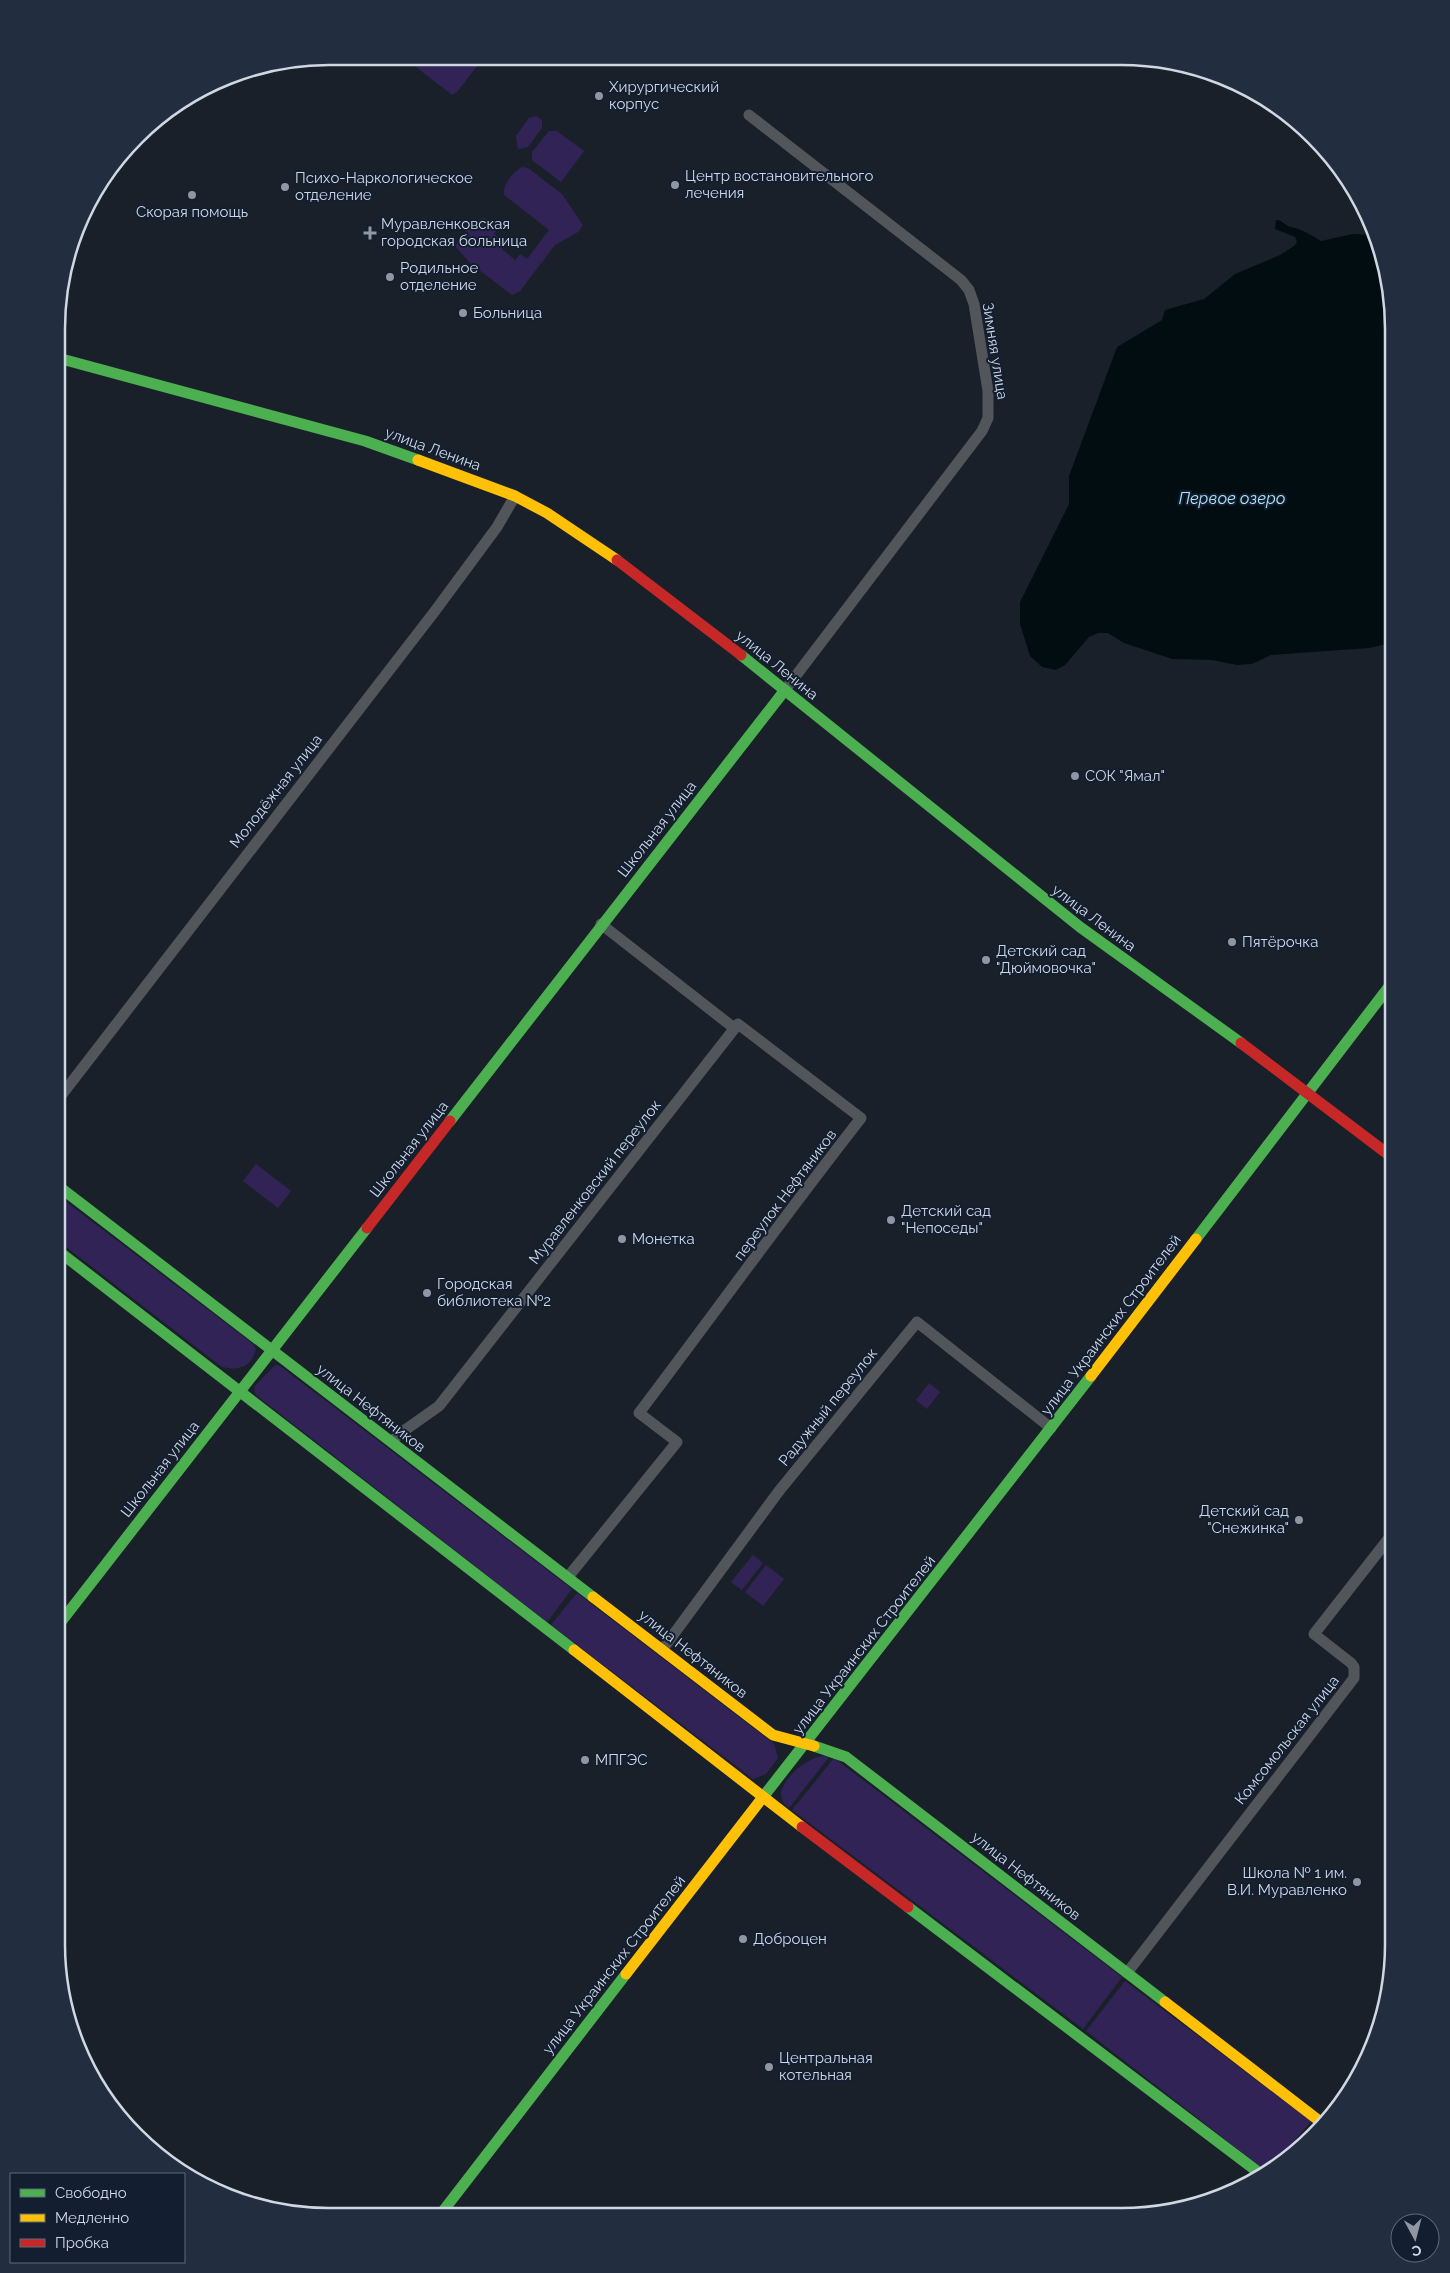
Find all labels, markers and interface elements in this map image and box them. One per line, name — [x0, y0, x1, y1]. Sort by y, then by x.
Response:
place label: Хирургический корпус — [609, 78, 719, 113]
marker: Хирургический корпус — [593, 90, 605, 102]
place label: Центр востановительного лечения — [685, 167, 873, 202]
place label: Психо-Наркологическое отделение — [295, 169, 473, 204]
marker: Центр востановительного лечения — [669, 179, 681, 191]
marker: Психо-Наркологическое отделение — [279, 181, 291, 193]
marker: Скорая помощь — [186, 189, 198, 201]
place label: Скорая помощь — [136, 203, 248, 221]
place label: Муравленковская городская больница — [381, 215, 527, 250]
marker: Муравленковская городская больница — [363, 226, 377, 240]
place label: Родильное отделение — [400, 259, 478, 294]
marker: Родильное отделение — [384, 271, 396, 283]
street label: Зимняя улица — [978, 301, 1012, 401]
place label: Больница — [473, 304, 542, 322]
marker: Больница — [457, 307, 469, 319]
street label: улица Ленина — [383, 423, 483, 475]
water label: Первое озеро — [1179, 489, 1286, 508]
street label: улица Ленина — [732, 626, 822, 704]
street label: Молодёжная улица — [226, 731, 326, 851]
place label: СОК "Ямал" — [1085, 767, 1165, 785]
marker: СОК "Ямал" — [1069, 770, 1081, 782]
street label: Школьная улица — [614, 777, 700, 881]
street label: улица Ленина — [1048, 881, 1140, 955]
place label: Пятёрочка — [1242, 933, 1318, 951]
marker: Пятёрочка — [1226, 936, 1238, 948]
place label: Детский сад "Дюймовочка" — [996, 942, 1096, 977]
marker: Детский сад "Дюймовочка" — [980, 954, 992, 966]
street label: Муравленковский переулок — [525, 1096, 665, 1268]
street label: Школьная улица — [366, 1097, 452, 1201]
street label: переулок Нефтяников — [730, 1126, 840, 1264]
place label: Детский сад "Непоседы" — [901, 1202, 991, 1237]
marker: Детский сад "Непоседы" — [885, 1214, 897, 1226]
place label: Монетка — [632, 1230, 695, 1248]
street label: улица Украинских Строителей — [1037, 1231, 1185, 1419]
marker: Монетка — [616, 1233, 628, 1245]
place label: Городская библиотека №2 — [437, 1275, 551, 1310]
marker: Городская библиотека №2 — [421, 1287, 433, 1299]
street label: Радужный переулок — [775, 1344, 881, 1470]
street label: улица Нефтяников — [313, 1360, 429, 1456]
street label: Школьная улица — [117, 1417, 203, 1521]
place label: Детский сад "Снежинка" — [1199, 1502, 1289, 1537]
marker: Детский сад "Снежинка" — [1293, 1514, 1305, 1526]
street label: улица Украинских Строителей — [789, 1552, 939, 1738]
street label: улица Нефтяников — [635, 1606, 751, 1702]
street label: Комсомольская улица — [1231, 1672, 1343, 1808]
place label: МПГЭС — [595, 1751, 648, 1769]
marker: МПГЭС — [579, 1754, 591, 1766]
street label: улица Нефтяников — [968, 1828, 1084, 1924]
place label: Школа № 1 им. В.И. Муравленко — [1227, 1864, 1347, 1899]
street label: улица Украинских Строителей — [539, 1872, 689, 2058]
marker: Школа № 1 им. В.И. Муравленко — [1351, 1876, 1363, 1888]
place label: Доброцен — [753, 1930, 827, 1948]
marker: Доброцен — [737, 1933, 749, 1945]
place label: Центральная котельная — [779, 2049, 873, 2084]
marker: Центральная котельная — [763, 2061, 775, 2073]
legend — [10, 2173, 185, 2263]
text: Свободно — [55, 2184, 127, 2202]
text: Медленно — [55, 2209, 129, 2227]
north arrow — [1390, 2213, 1440, 2263]
text: Пробка — [55, 2234, 109, 2252]
text: С — [1410, 2242, 1422, 2259]

